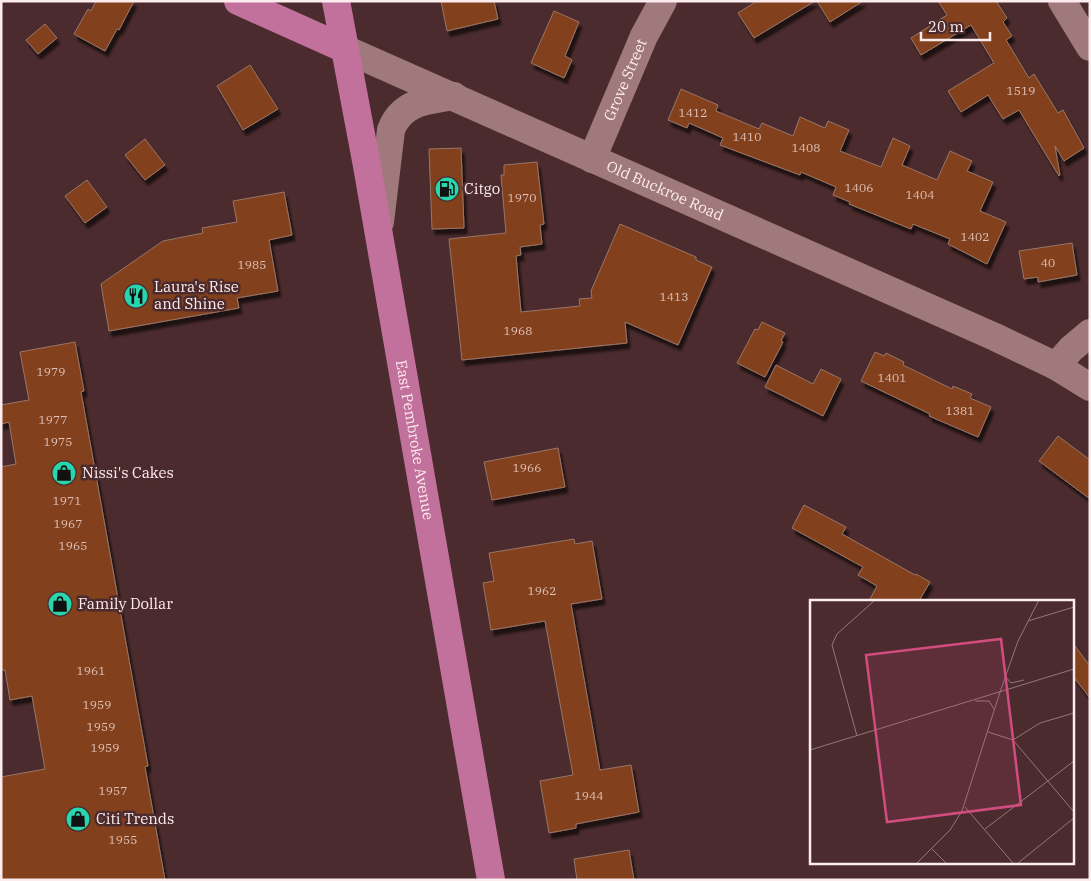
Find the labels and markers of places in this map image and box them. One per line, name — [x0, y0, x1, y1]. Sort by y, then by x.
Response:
fuel station icon: Citgo — [434, 176, 460, 202]
place label: Citgo — [464, 179, 500, 198]
place label: Laura's Rise and Shine — [154, 277, 239, 313]
restaurant icon: Laura's Rise and Shine — [123, 283, 149, 309]
shop icon: Nissi's Cakes — [51, 460, 77, 486]
place label: Nissi's Cakes — [82, 463, 174, 482]
shop icon: Family Dollar — [47, 591, 73, 617]
place label: Family Dollar — [78, 594, 173, 613]
shop icon: Citi Trends — [65, 806, 91, 832]
place label: Citi Trends — [96, 809, 174, 828]

